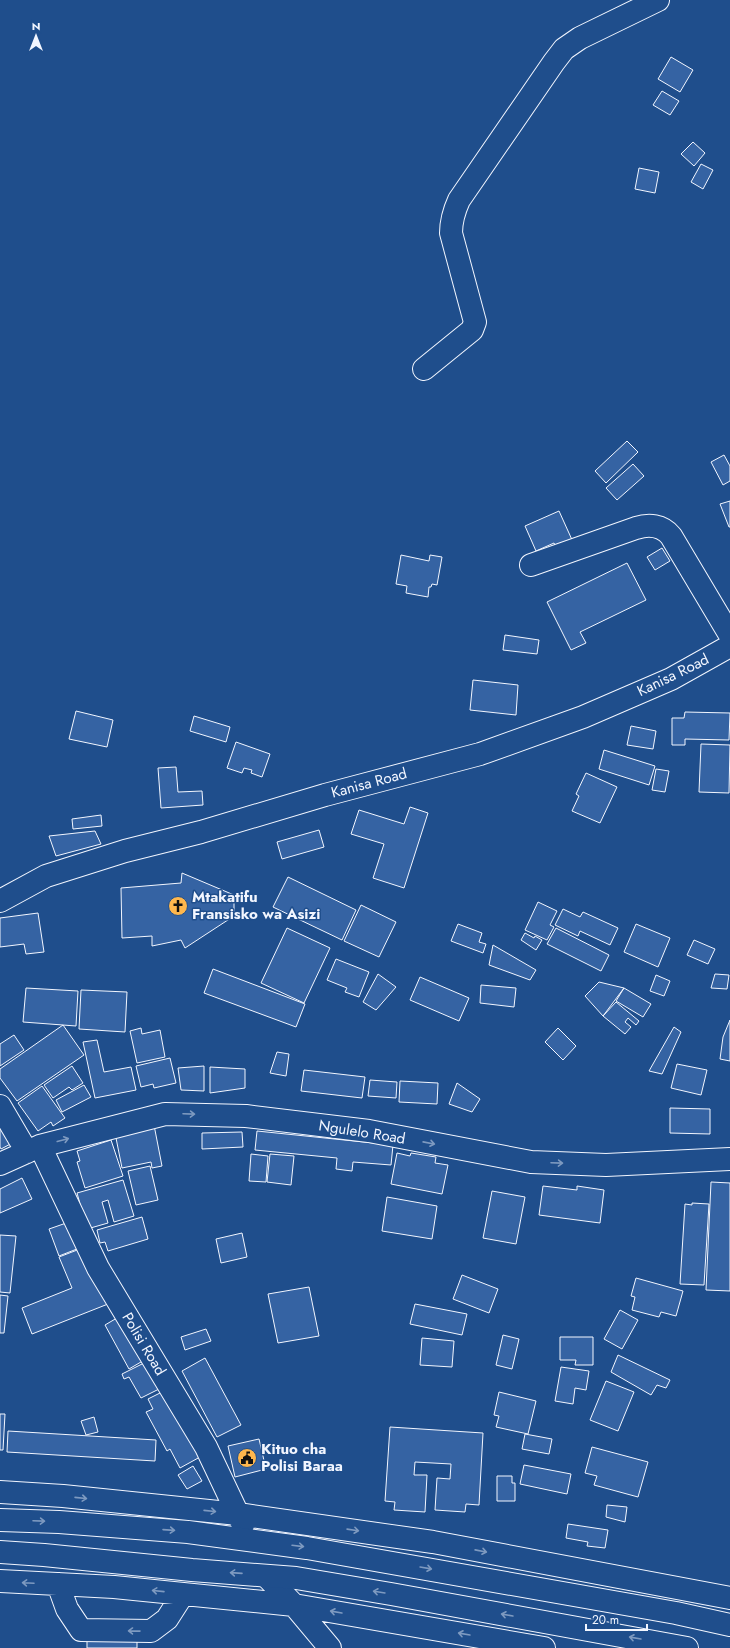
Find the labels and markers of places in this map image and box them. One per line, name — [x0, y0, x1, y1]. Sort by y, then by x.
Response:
place label: Mtakatifu Fransisko wa Asizi — [192, 886, 320, 925]
church icon: Mtakatifu Fransisko wa Asizi — [167, 895, 189, 917]
place label: Kituo cha Polisi Baraa — [261, 1438, 343, 1477]
public building icon: Kituo cha Polisi Baraa — [236, 1447, 258, 1469]

